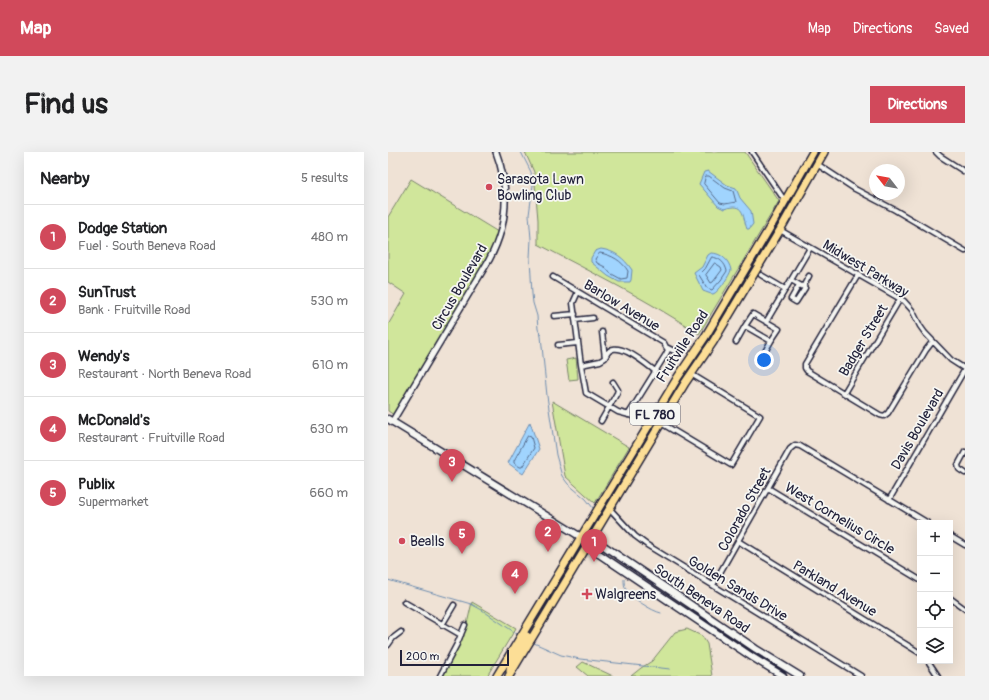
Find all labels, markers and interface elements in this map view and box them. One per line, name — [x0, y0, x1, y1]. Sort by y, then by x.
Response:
text: Map — [20, 16, 51, 40]
text: Map — [808, 20, 831, 37]
text: Directions — [853, 20, 912, 37]
text: Saved — [934, 20, 969, 37]
button: Directions — [870, 86, 965, 123]
text: Find us — [24, 87, 108, 122]
north arrow — [869, 164, 905, 200]
text: Nearby — [40, 168, 89, 189]
text: 5 results — [301, 170, 348, 186]
place label: Sarasota Lawn Bowling Club — [497, 171, 584, 204]
marker: Sarasota Lawn Bowling Club — [484, 182, 494, 192]
text: Dodge Station — [78, 219, 167, 238]
text: 1 — [50, 229, 56, 245]
text: 480 m — [311, 229, 348, 245]
street label: Midwest Parkway — [820, 236, 912, 301]
text: Fuel · South Beneva Road — [78, 238, 216, 254]
street label: Circus Boulevard — [428, 241, 491, 333]
street label: Barlow Avenue — [581, 276, 663, 335]
text: SunTrust — [78, 283, 136, 302]
text: 2 — [49, 293, 57, 309]
text: 530 m — [310, 293, 348, 309]
street label: Badger Street — [835, 301, 892, 379]
text: Bank · Fruitville Road — [78, 302, 191, 318]
street label: Fruitville Road — [653, 307, 712, 386]
text: Wendy's — [78, 347, 130, 366]
your location — [754, 350, 774, 370]
text: 3 — [49, 357, 57, 373]
text: 610 m — [312, 357, 348, 373]
text: Restaurant · North Beneva Road — [78, 366, 251, 382]
street label: Davis Boulevard — [887, 386, 947, 473]
road number: FL 780 — [630, 403, 680, 425]
text: McDonald's — [78, 411, 150, 430]
text: 4 — [49, 421, 57, 437]
text: 630 m — [310, 421, 348, 437]
text: Restaurant · Fruitville Road — [78, 430, 225, 446]
pin: 3 — [439, 449, 465, 482]
street label: Colorado Street — [714, 464, 775, 554]
text: Publix — [78, 475, 115, 494]
street label: West Cornelius Circle — [782, 479, 898, 558]
text: 5 — [49, 485, 57, 501]
text: 660 m — [310, 485, 348, 501]
text: Supermarket — [78, 494, 149, 510]
pin: 2 — [535, 519, 561, 552]
map controls — [917, 520, 953, 664]
button: + — [917, 520, 953, 556]
pin: 5 — [449, 521, 475, 554]
pin: 1 — [581, 529, 607, 562]
place label: Bealls — [410, 533, 445, 550]
marker: Bealls — [397, 536, 407, 546]
street label: Golden Sands Drive — [685, 552, 791, 625]
button: − — [917, 556, 953, 592]
street label: Parkland Avenue — [790, 557, 880, 620]
street label: South Beneva Road — [650, 560, 753, 637]
pin: 4 — [502, 561, 528, 594]
place label: Walgreens — [595, 586, 657, 603]
marker: Walgreens — [582, 589, 592, 599]
button: locate — [917, 592, 953, 628]
button: layers — [917, 628, 953, 664]
scale bar — [400, 648, 509, 667]
text: 200 m — [406, 650, 439, 663]

